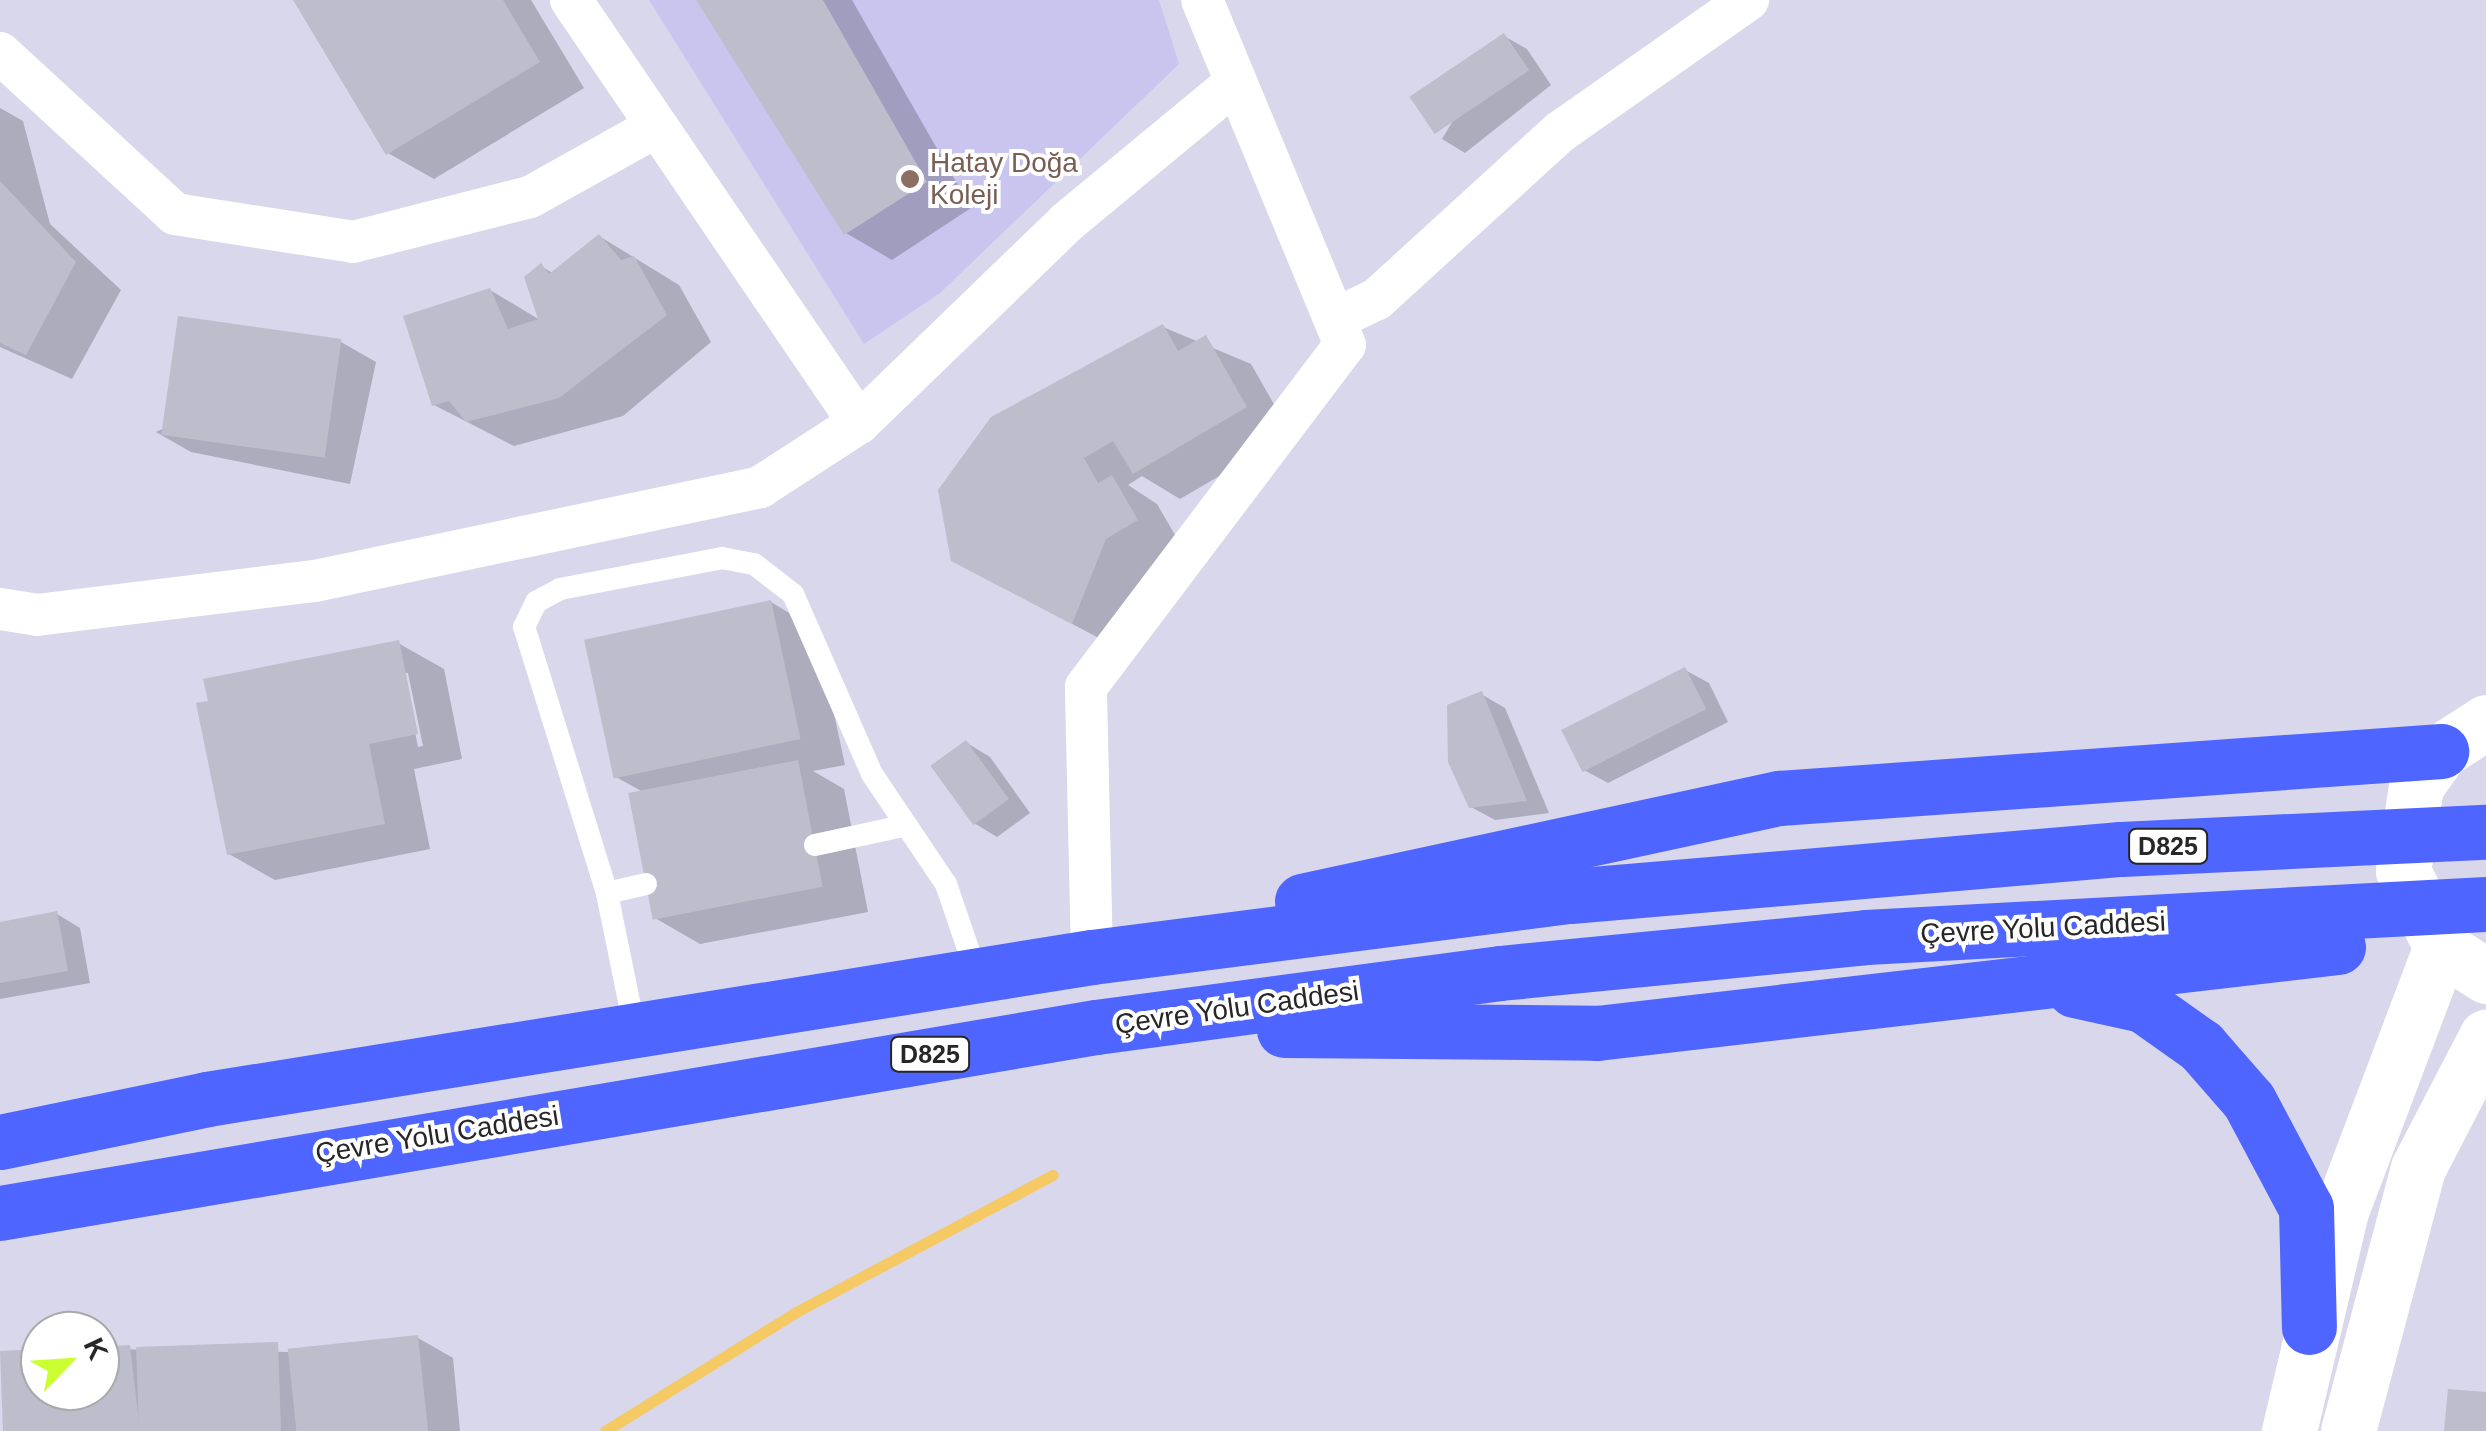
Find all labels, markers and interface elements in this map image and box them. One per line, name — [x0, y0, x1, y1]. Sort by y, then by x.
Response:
place label: Hatay Doğa Koleji — [930, 146, 1078, 212]
marker: Hatay Doğa Koleji — [899, 168, 921, 190]
road number: D825 — [2128, 826, 2208, 866]
street label: Çevre Yolu Caddesi — [1919, 905, 2167, 951]
street label: Çevre Yolu Caddesi — [1113, 974, 1361, 1042]
road number: D825 — [890, 1034, 970, 1074]
street label: Çevre Yolu Caddesi — [313, 1099, 561, 1171]
north arrow — [20, 1311, 120, 1411]
text: K — [78, 1333, 114, 1365]

